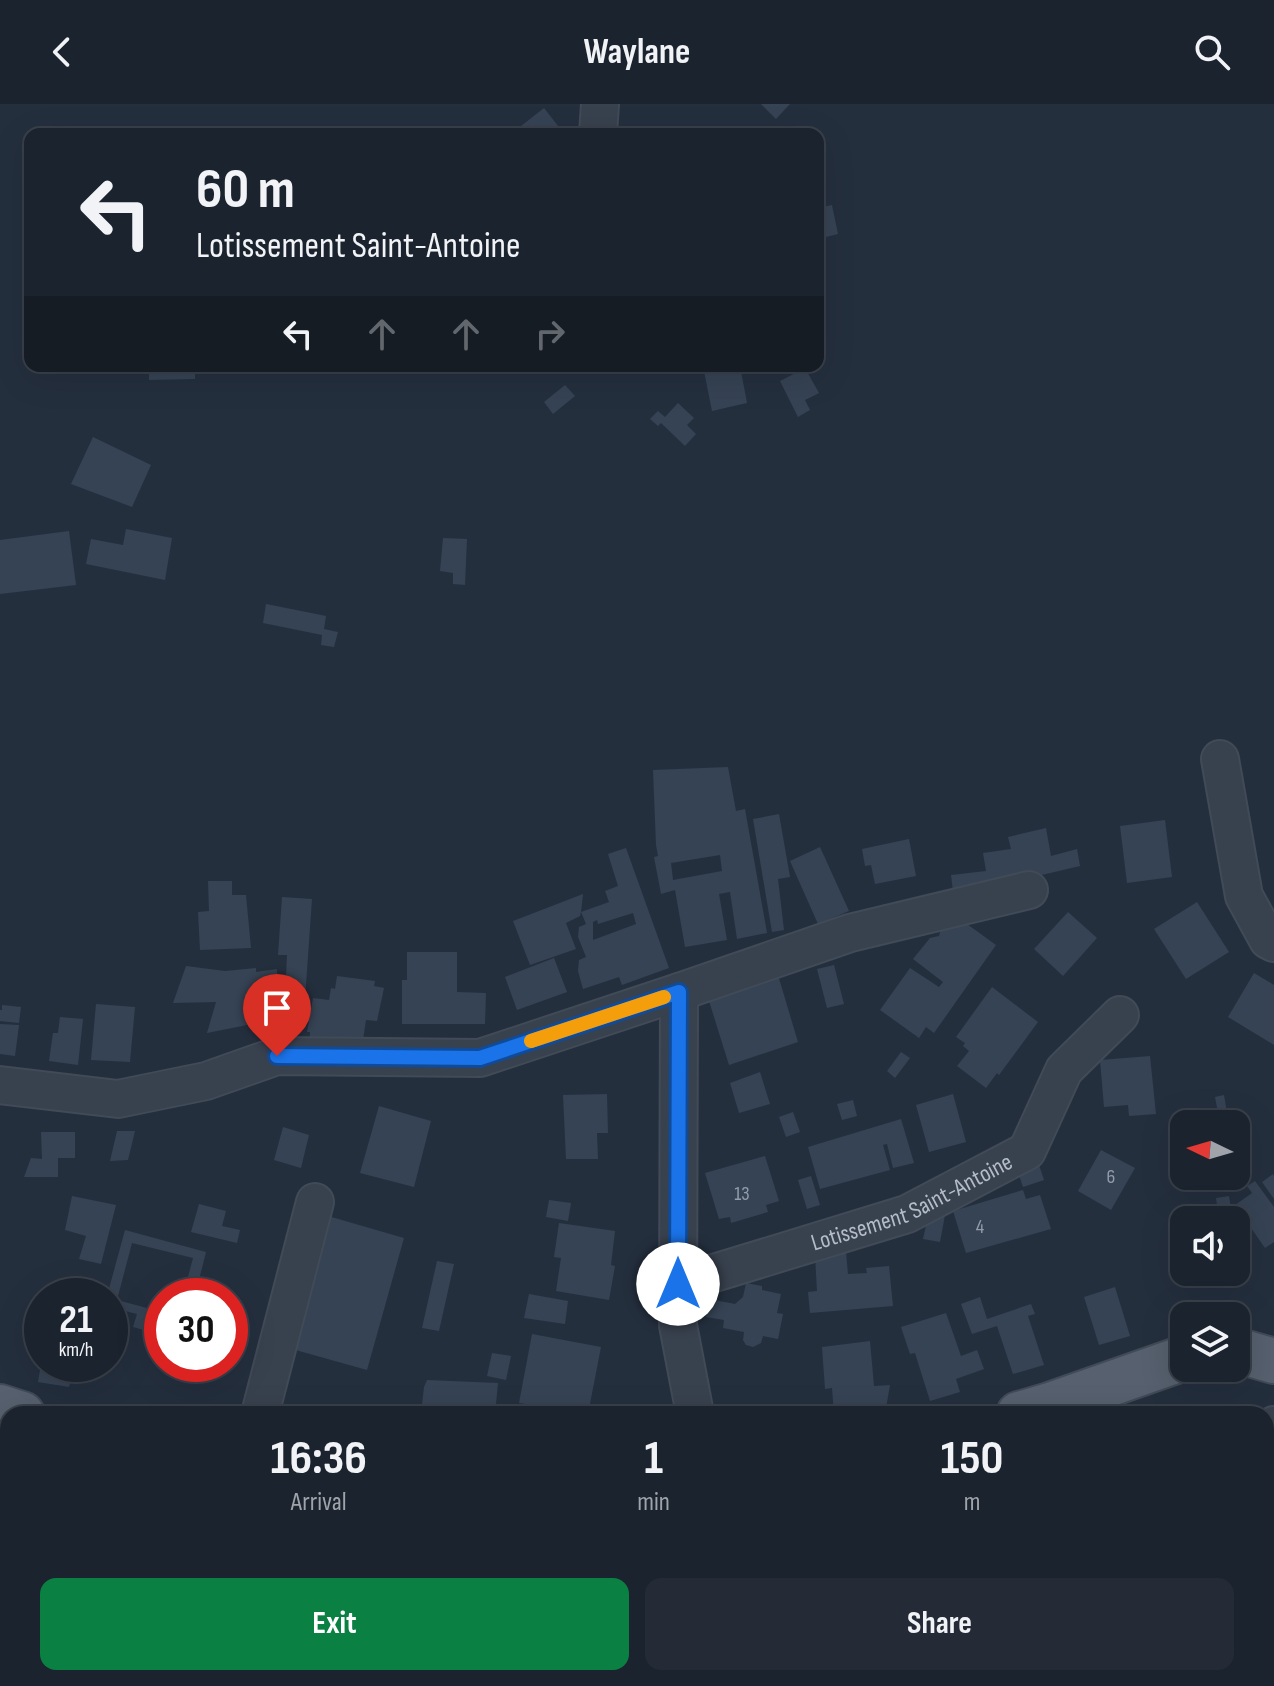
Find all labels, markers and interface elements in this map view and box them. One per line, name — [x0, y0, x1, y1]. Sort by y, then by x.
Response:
icon: back — [40, 30, 84, 74]
icon: search — [1190, 30, 1234, 74]
text: Waylane — [584, 31, 690, 74]
text: 60 m — [196, 157, 295, 224]
icon: left — [64, 160, 168, 264]
text: Lotissement Saint-Antoine — [196, 225, 520, 268]
icon: left — [276, 312, 320, 356]
icon: ahead — [360, 312, 404, 356]
icon: ahead — [444, 312, 488, 356]
icon: right — [528, 312, 572, 356]
pin — [243, 974, 311, 1056]
icon: arrive — [255, 986, 299, 1030]
north arrow — [1170, 1110, 1250, 1190]
map controls — [1170, 1110, 1250, 1382]
street label: Lotissement Saint-Antoine — [808, 1147, 1017, 1257]
house number: 6 — [1107, 1165, 1115, 1189]
house number: 13 — [734, 1182, 750, 1206]
button: sound — [1170, 1206, 1250, 1286]
house number: 4 — [976, 1215, 984, 1239]
position arrow — [636, 1242, 720, 1326]
speed limit sign: 30 — [144, 1278, 248, 1382]
text: 21 — [59, 1296, 93, 1344]
button: layers — [1170, 1302, 1250, 1382]
text: km/h — [59, 1338, 93, 1362]
text: 16:36 — [271, 1430, 367, 1487]
text: 1 — [644, 1430, 663, 1487]
text: 150 — [941, 1430, 1003, 1487]
text: Arrival — [291, 1487, 347, 1518]
text: min — [637, 1487, 670, 1518]
text: m — [964, 1487, 980, 1518]
button: Exit — [40, 1578, 629, 1670]
button: Share — [645, 1578, 1234, 1670]

